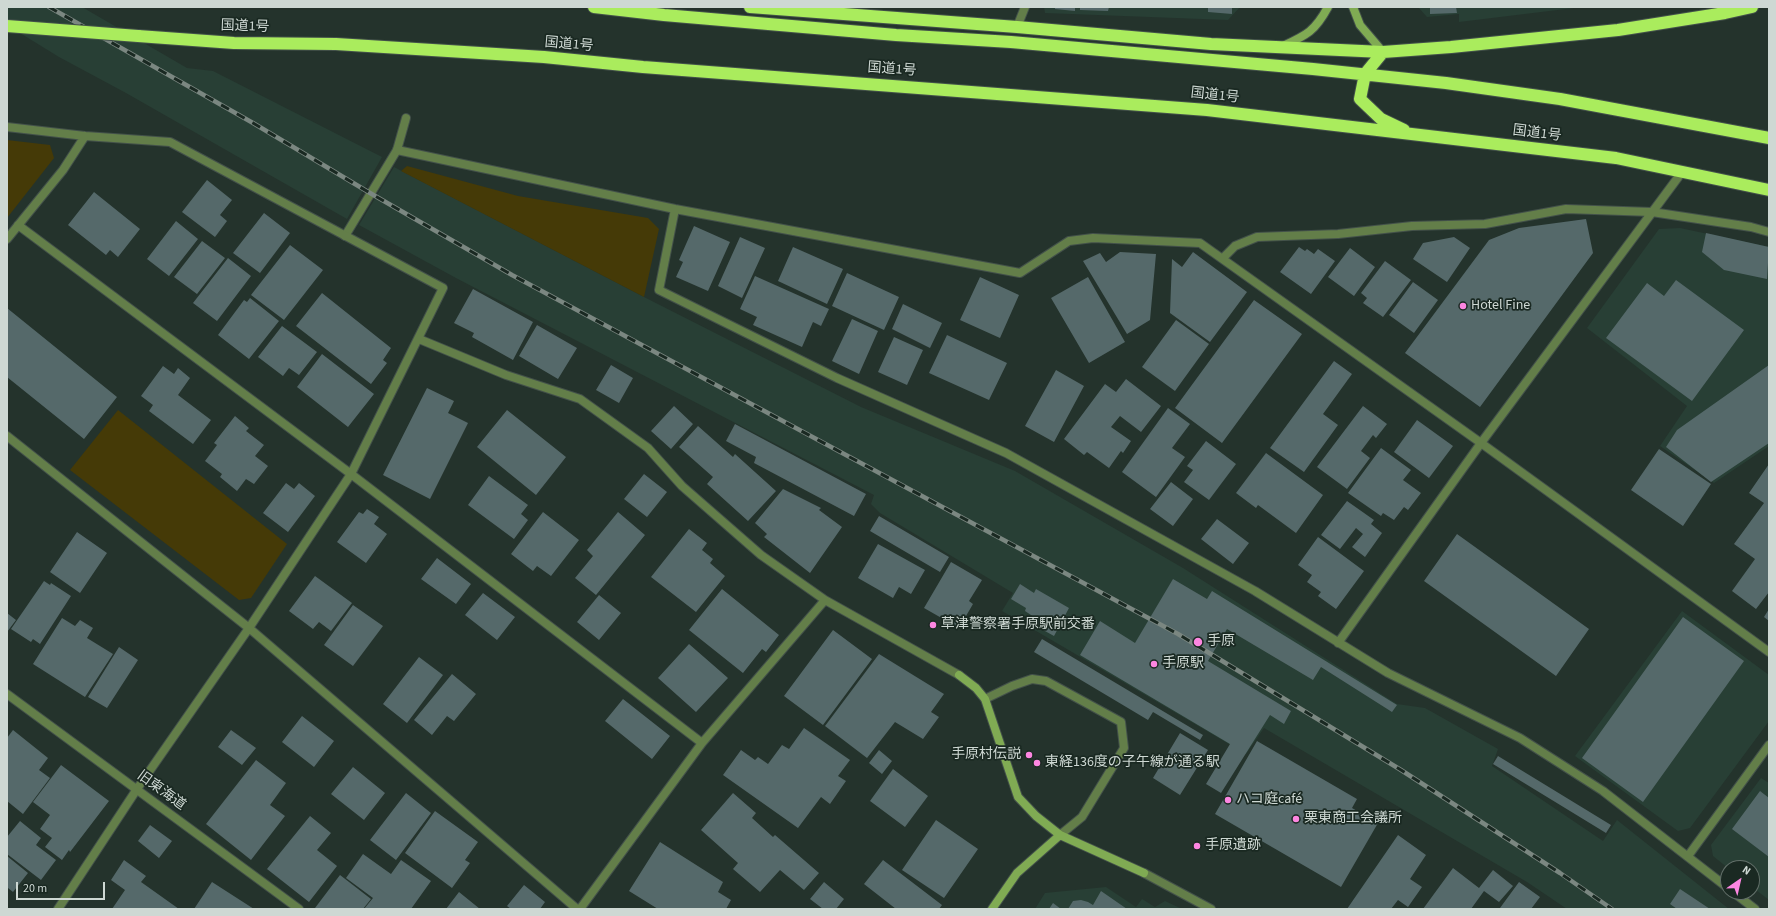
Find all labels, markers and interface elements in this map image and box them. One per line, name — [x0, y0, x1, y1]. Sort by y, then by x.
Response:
street label: 国道1号 — [220, 18, 270, 36]
street label: 国道1号 — [544, 34, 594, 56]
street label: 国道1号 — [867, 60, 917, 80]
street label: 国道1号 — [1190, 85, 1240, 107]
street label: 国道1号 — [1512, 123, 1562, 145]
place label: Hotel Fine — [1471, 298, 1530, 314]
marker: Hotel Fine — [1458, 301, 1468, 311]
place label: 草津警察署手原駅前交番 — [941, 617, 1095, 633]
marker: 草津警察署手原駅前交番 — [928, 620, 938, 630]
place label: 手原 — [1207, 634, 1235, 650]
marker: 手原 — [1192, 636, 1204, 648]
place label: 手原駅 — [1162, 656, 1204, 672]
marker: 手原駅 — [1149, 659, 1159, 669]
place label: 手原村伝説 — [951, 747, 1021, 763]
marker: 手原村伝説 — [1024, 750, 1034, 760]
place label: 東経136度の子午線が通る駅 — [1045, 755, 1220, 771]
marker: 東経136度の子午線が通る駅 — [1032, 758, 1042, 768]
street label: 旧東海道 — [133, 768, 189, 814]
place label: ハコ庭café — [1236, 792, 1302, 808]
marker: ハコ庭café — [1223, 795, 1233, 805]
place label: 栗東商工会議所 — [1304, 811, 1402, 827]
marker: 栗東商工会議所 — [1291, 814, 1301, 824]
place label: 手原遺跡 — [1205, 838, 1261, 854]
marker: 手原遺跡 — [1192, 841, 1202, 851]
north arrow — [1720, 860, 1760, 900]
text: N — [1739, 862, 1754, 879]
scale bar — [18, 874, 107, 900]
text: 20 m — [23, 880, 47, 897]

